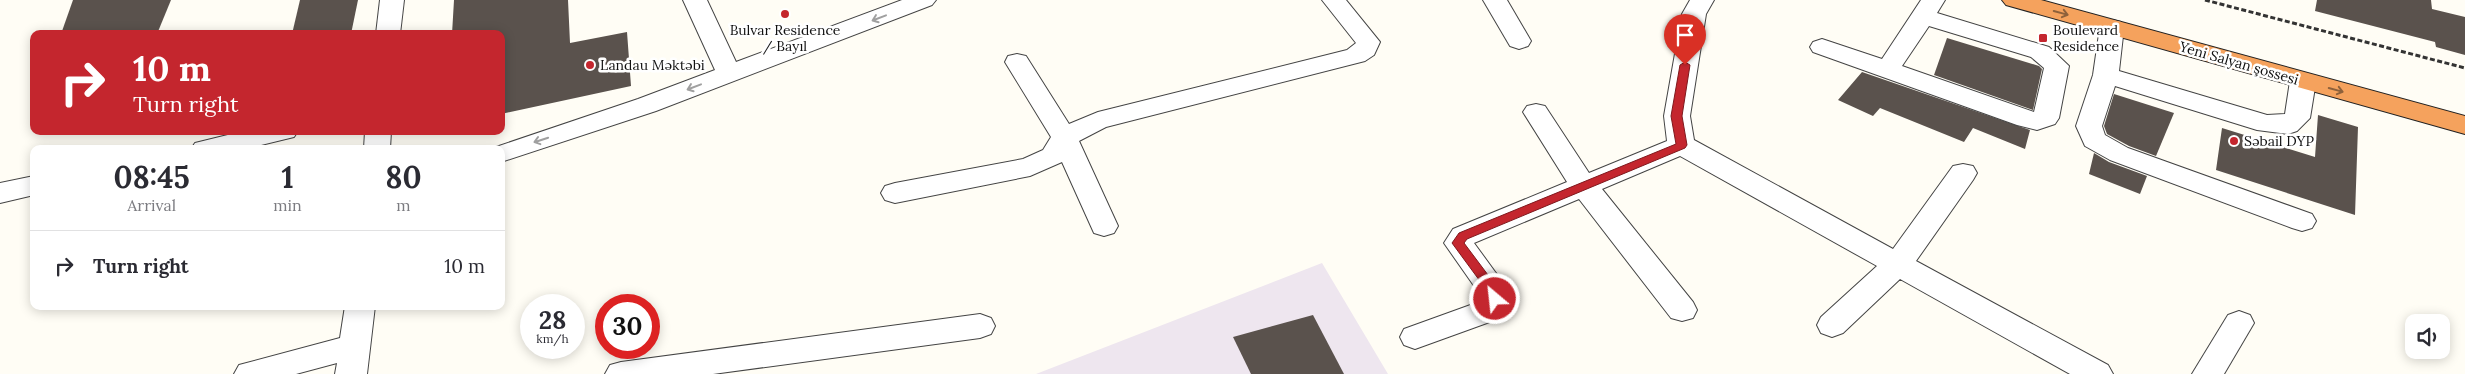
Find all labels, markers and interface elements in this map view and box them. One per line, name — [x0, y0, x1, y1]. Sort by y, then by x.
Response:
marker: Bulvar Residence / Bayıl — [779, 8, 791, 20]
one-way arrow — [2053, 9, 2069, 18]
one-way arrow — [872, 13, 887, 23]
pin — [1664, 14, 1706, 65]
place label: Bulvar Residence / Bayıl — [730, 21, 841, 55]
icon: arrive — [1671, 21, 1699, 49]
place label: Boulevard Residence — [2053, 21, 2120, 55]
marker: Boulevard Residence — [2037, 32, 2049, 44]
street label: Yeni Salyan şossesi — [2176, 37, 2301, 89]
text: 10 m — [133, 46, 211, 91]
icon: right — [50, 50, 115, 115]
place label: Landau Məktəbi — [600, 56, 705, 74]
marker: Landau Məktəbi — [584, 59, 596, 71]
one-way arrow — [687, 83, 702, 92]
one-way arrow — [2327, 85, 2343, 95]
text: Turn right — [133, 90, 238, 118]
place label: Səbail DYP — [2244, 132, 2314, 150]
marker: Səbail DYP — [2228, 135, 2240, 147]
one-way arrow — [533, 136, 549, 146]
text: 08:45 — [113, 158, 190, 196]
text: 1 — [281, 158, 294, 196]
text: 80 — [385, 158, 422, 196]
text: Arrival — [127, 195, 176, 215]
text: min — [273, 195, 302, 215]
text: m — [396, 195, 411, 215]
icon: right — [50, 252, 78, 280]
text: Turn right — [93, 254, 189, 278]
text: 10 m — [444, 254, 485, 278]
position arrow — [1468, 272, 1520, 324]
speed limit sign: 30 — [595, 294, 660, 359]
text: 28 — [539, 304, 566, 336]
map controls — [2405, 314, 2450, 359]
button: sound — [2405, 314, 2450, 359]
text: km/h — [536, 331, 569, 346]

